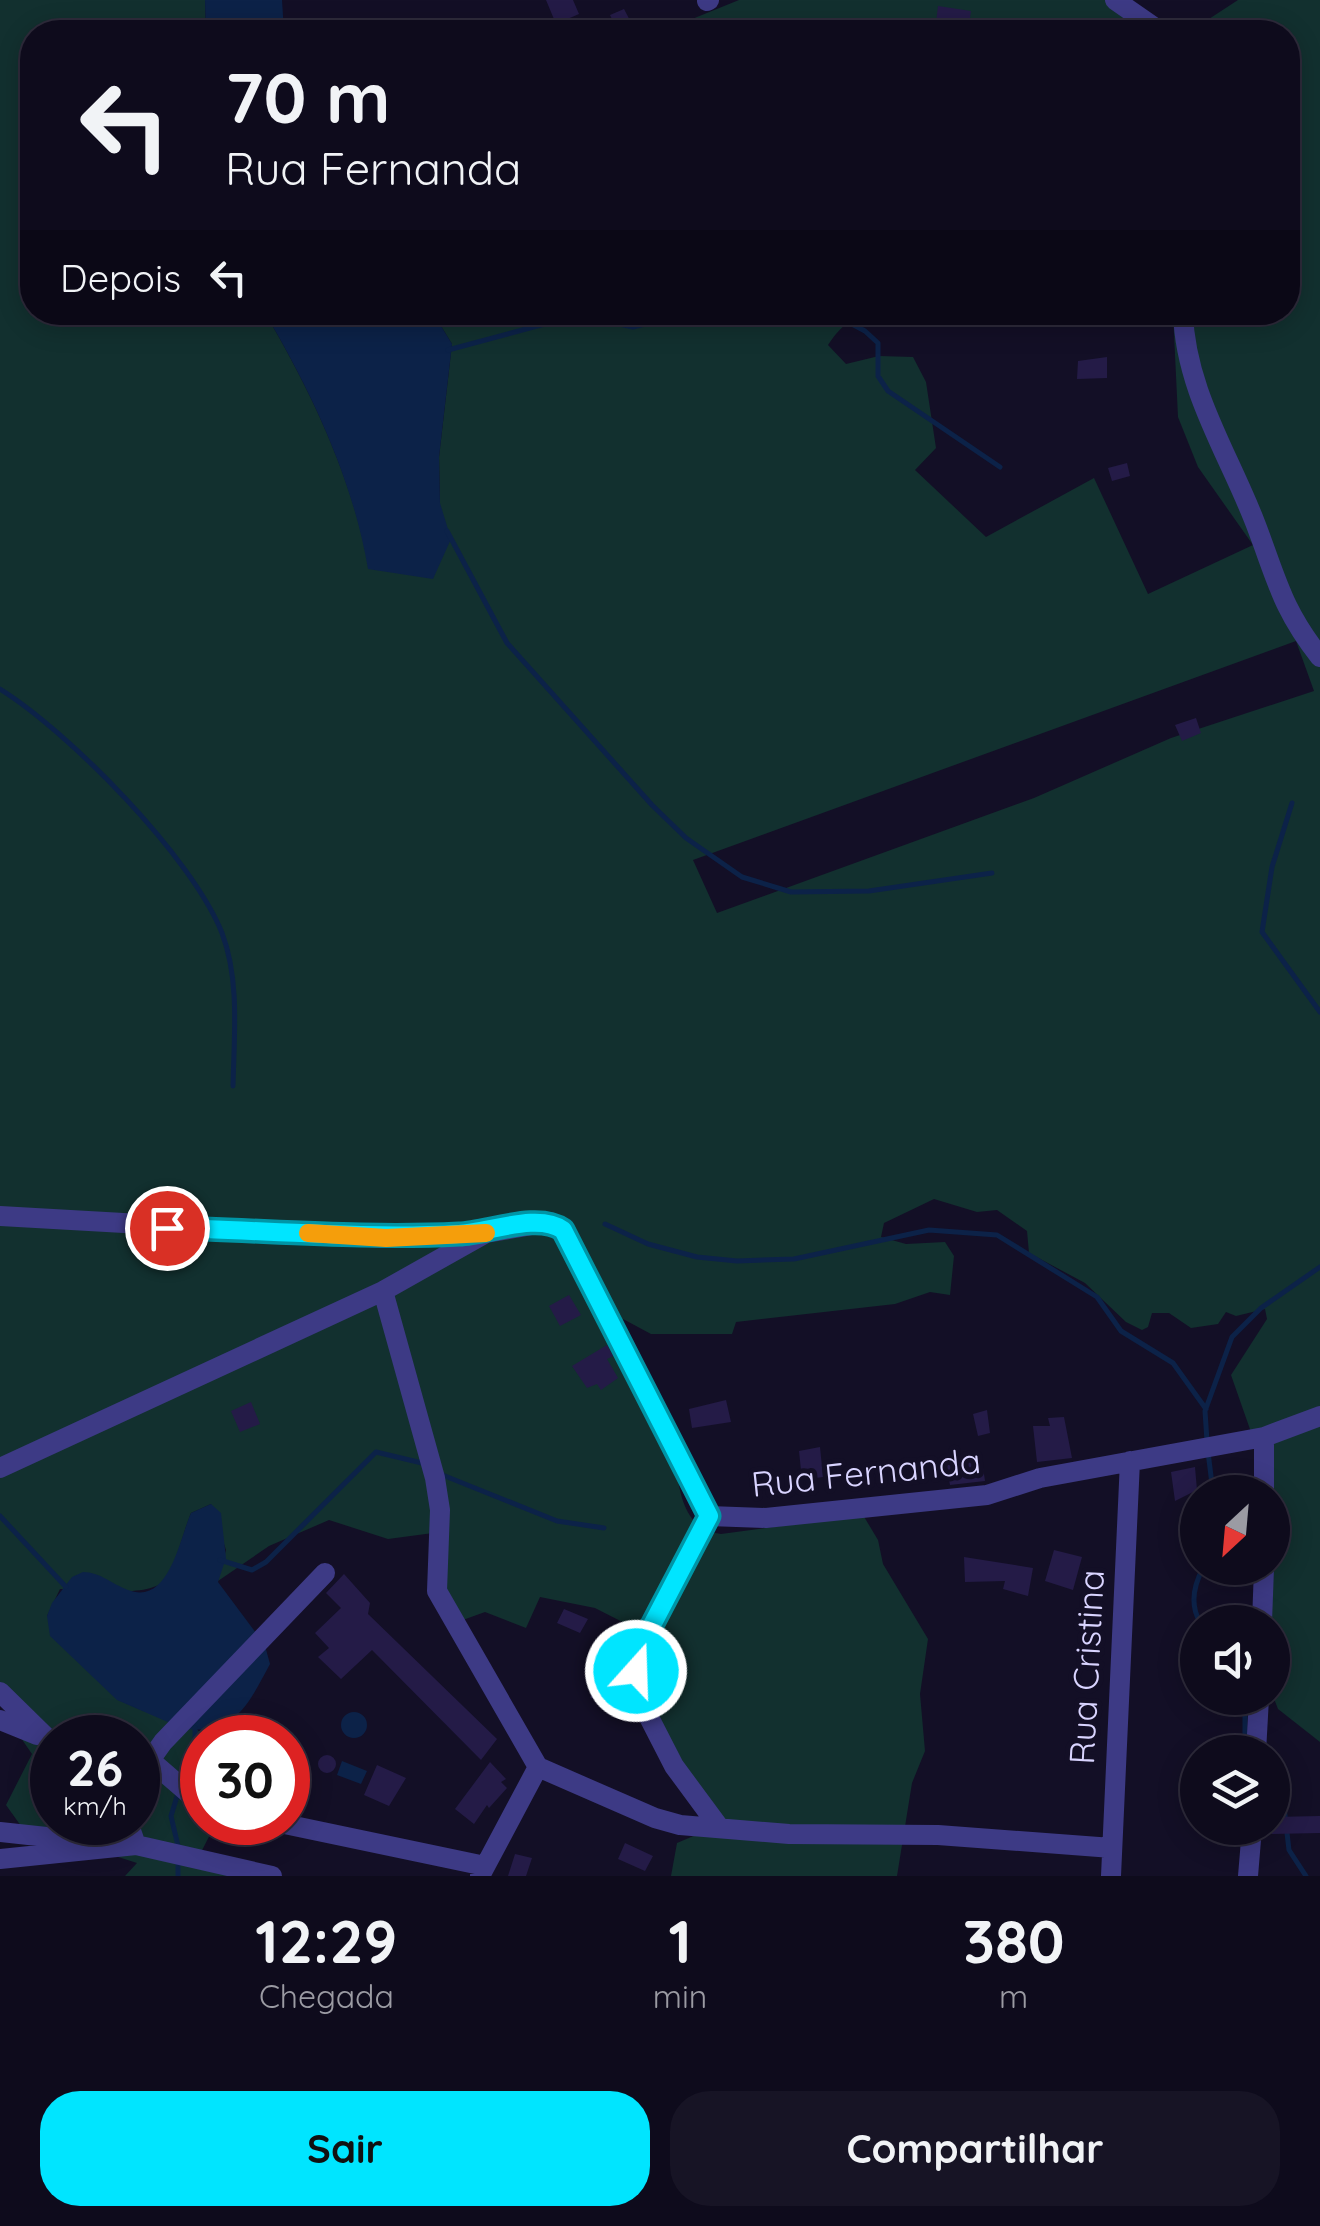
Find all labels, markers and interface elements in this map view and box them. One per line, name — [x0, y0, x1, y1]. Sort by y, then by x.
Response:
text: 70 m — [225, 53, 391, 141]
icon: left — [60, 60, 190, 190]
text: Rua Fernanda — [225, 140, 521, 196]
icon: left — [201, 250, 256, 305]
text: Depois — [60, 254, 181, 302]
pin — [125, 1186, 210, 1271]
icon: arrive — [140, 1201, 195, 1256]
street label: Rua Fernanda — [749, 1438, 983, 1506]
north arrow — [1180, 1475, 1290, 1585]
map controls — [1180, 1475, 1290, 1845]
street label: Rua Cristina — [1059, 1569, 1113, 1765]
button: sound — [1180, 1605, 1290, 1715]
position arrow — [584, 1619, 688, 1723]
speed limit sign: 30 — [180, 1715, 310, 1845]
button: layers — [1180, 1735, 1290, 1845]
text: 26 — [67, 1736, 123, 1799]
text: km/h — [63, 1790, 127, 1821]
text: 12:29 — [255, 1903, 397, 1978]
text: 1 — [668, 1903, 692, 1978]
text: 380 — [963, 1903, 1065, 1978]
text: Chegada — [259, 1976, 394, 2016]
text: min — [653, 1976, 707, 2016]
text: m — [999, 1976, 1028, 2016]
button: Sair — [40, 2091, 650, 2206]
button: Compartilhar — [670, 2091, 1280, 2206]

